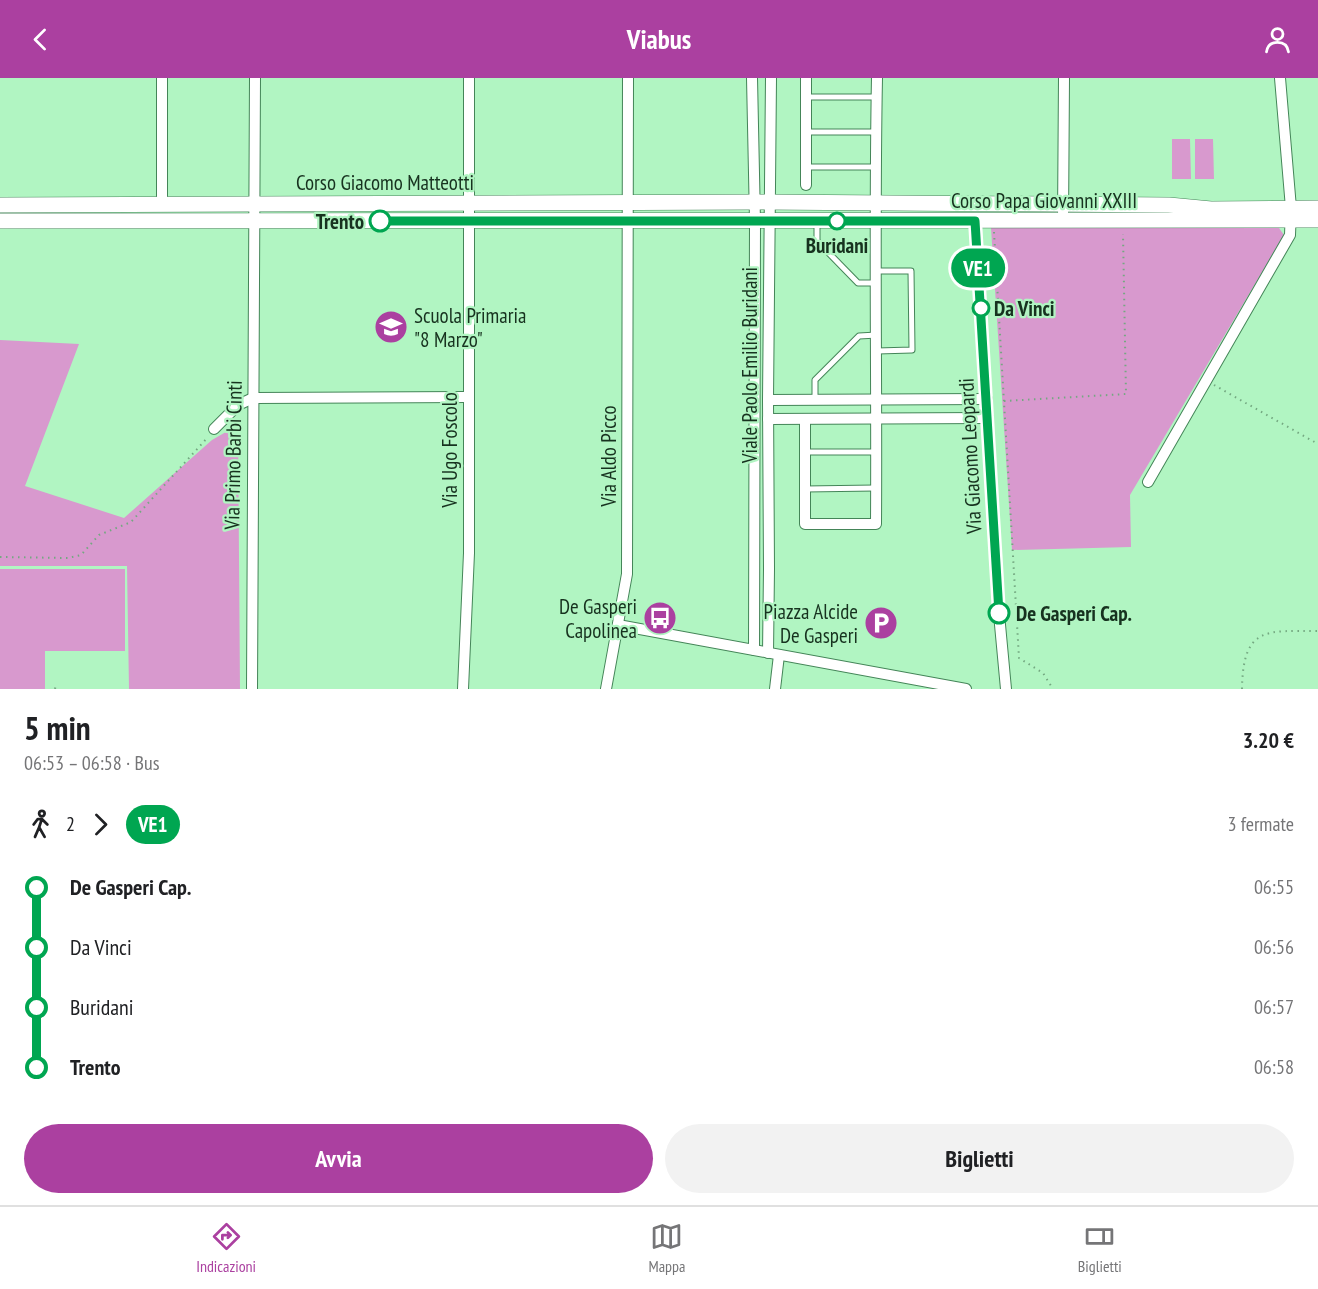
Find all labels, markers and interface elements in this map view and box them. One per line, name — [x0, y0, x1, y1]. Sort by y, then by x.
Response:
text: Viabus — [627, 22, 691, 56]
icon: back — [24, 23, 57, 56]
icon: person — [1261, 23, 1294, 56]
street label: Corso Giacomo Matteotti — [296, 169, 474, 196]
street label: Corso Papa Giovanni XXIII — [951, 187, 1137, 214]
place label: Trento — [316, 208, 364, 235]
marker: Trento — [369, 210, 391, 232]
marker: Buridani — [828, 212, 846, 230]
place label: Buridani — [806, 232, 868, 259]
line badge: VE1 — [944, 248, 1012, 288]
text: VE1 — [963, 255, 993, 282]
street label: Viale Paolo Emilio Buridani — [736, 267, 763, 464]
place label: Da Vinci — [994, 295, 1054, 322]
marker: Da Vinci — [972, 299, 990, 317]
place label: Scuola Primaria "8 Marzo" — [414, 302, 526, 353]
school or university icon: Scuola Primaria "8 Marzo" — [373, 309, 409, 345]
street label: Via Giacomo Leopardi — [952, 377, 988, 536]
street label: Via Primo Barbi Cinti — [218, 380, 248, 531]
street label: Via Ugo Foscolo — [436, 392, 463, 509]
street label: Via Aldo Picco — [595, 405, 622, 508]
place label: De Gasperi Capolinea — [559, 593, 637, 644]
place label: Piazza Alcide De Gasperi — [764, 598, 858, 649]
bus stop icon: De Gasperi Capolinea — [642, 600, 678, 636]
place label: De Gasperi Cap. — [1016, 600, 1132, 627]
marker: De Gasperi Cap. — [988, 602, 1010, 624]
parking icon: Piazza Alcide De Gasperi — [863, 605, 899, 641]
text: 5 min — [24, 706, 91, 749]
text: 3.20 € — [1243, 726, 1294, 754]
text: 06:53 – 06:58 · Bus — [24, 750, 159, 776]
icon: walk — [24, 808, 57, 841]
icon: forward — [84, 808, 117, 841]
text: 2 — [66, 811, 75, 837]
text: VE1 — [138, 811, 168, 838]
text: 3 fermate — [1227, 811, 1294, 837]
text: De Gasperi Cap. — [70, 873, 191, 901]
text: 06:55 — [1254, 874, 1294, 900]
text: Da Vinci — [70, 933, 132, 961]
text: 06:56 — [1254, 934, 1294, 960]
text: Buridani — [70, 993, 133, 1021]
text: 06:57 — [1254, 994, 1294, 1020]
text: Trento — [70, 1053, 120, 1081]
text: 06:58 — [1254, 1054, 1294, 1080]
button: Avvia — [24, 1124, 653, 1193]
button: Biglietti — [665, 1124, 1294, 1193]
tab: Indicazioni — [196, 1220, 256, 1276]
tab: Mappa — [648, 1220, 685, 1276]
tab: Biglietti — [1078, 1220, 1122, 1276]

